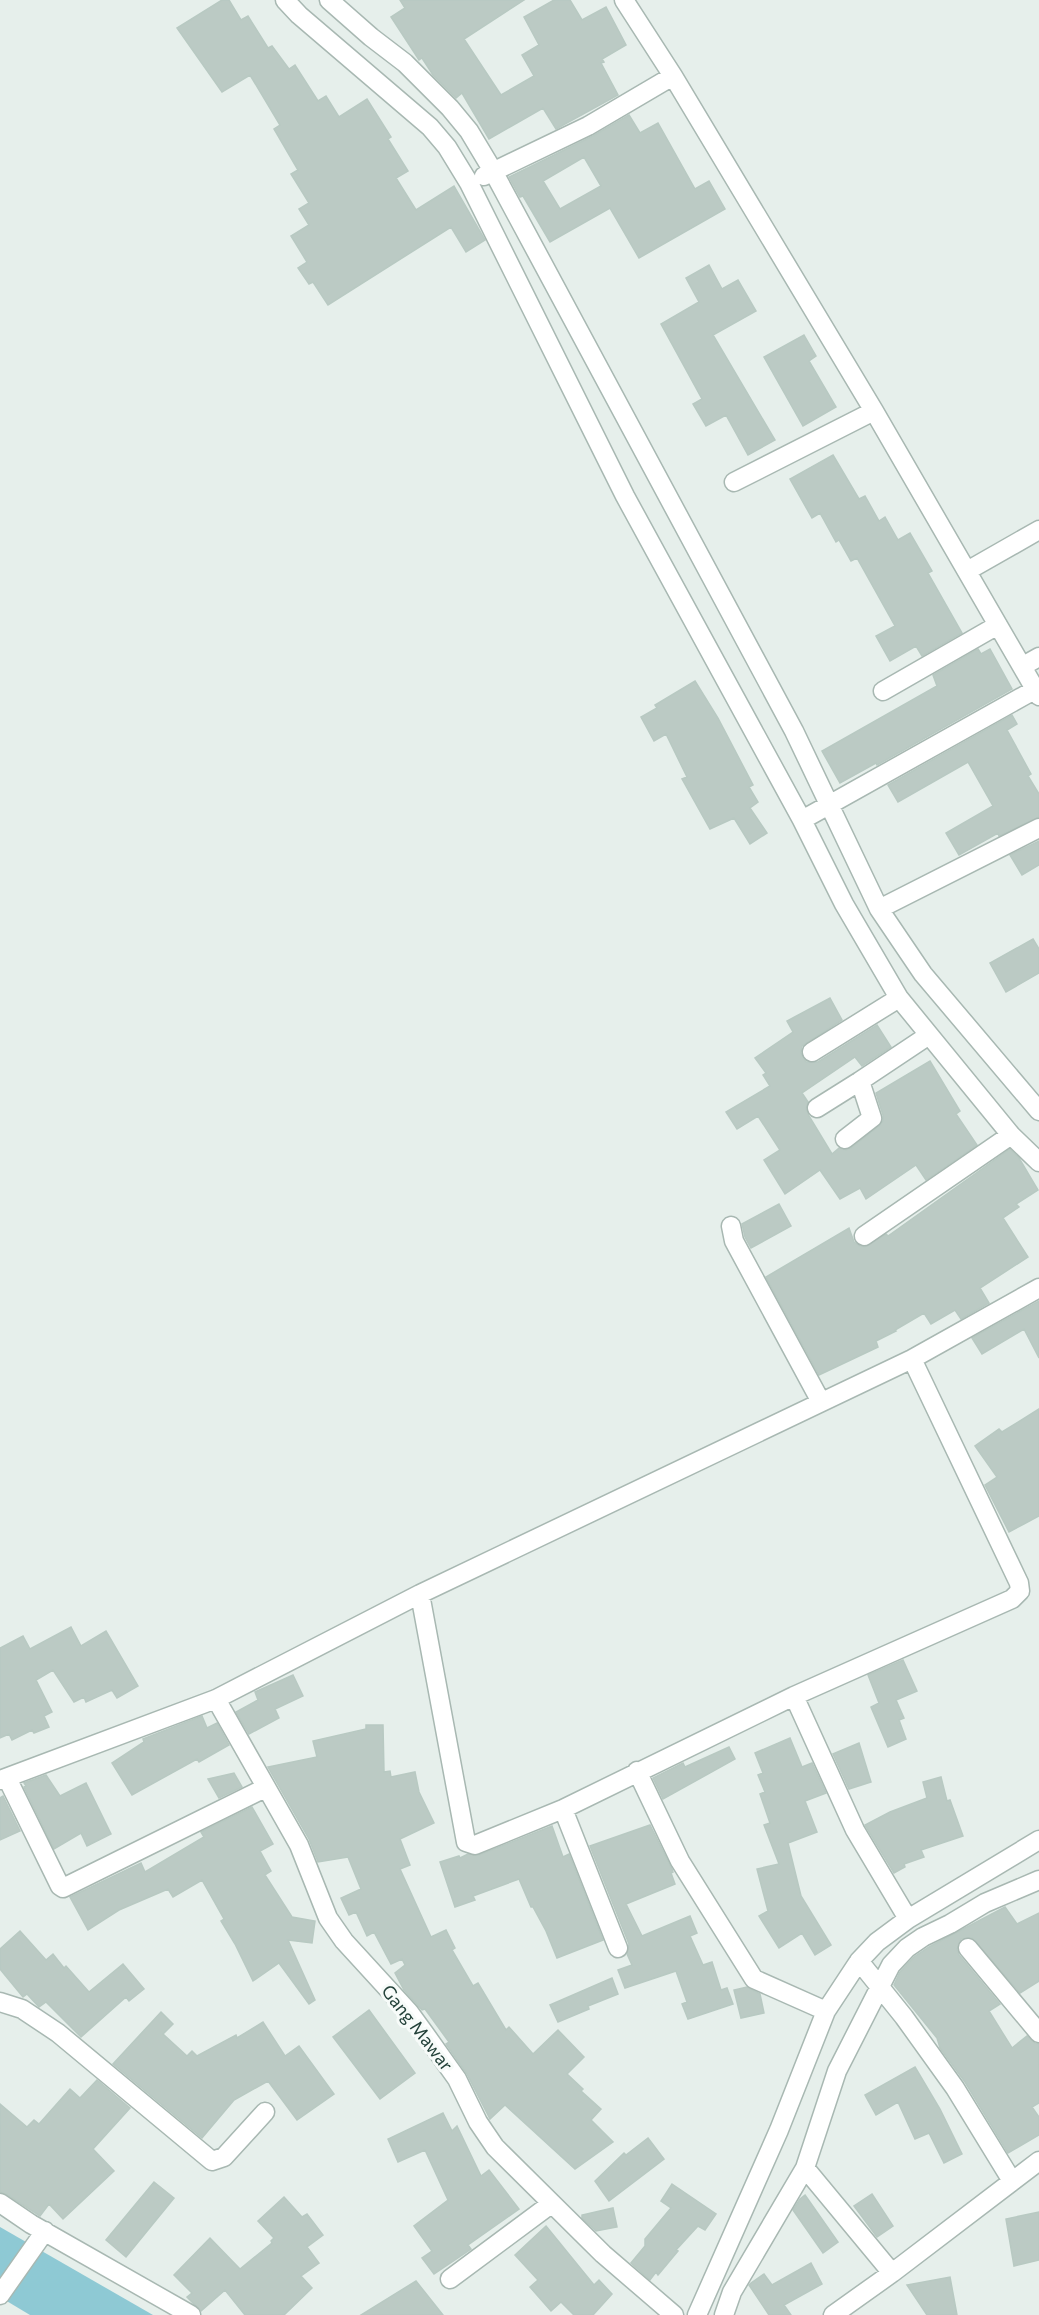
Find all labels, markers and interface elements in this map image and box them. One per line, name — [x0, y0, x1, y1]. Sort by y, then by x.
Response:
street label: Gang Mawar — [377, 1980, 458, 2075]

